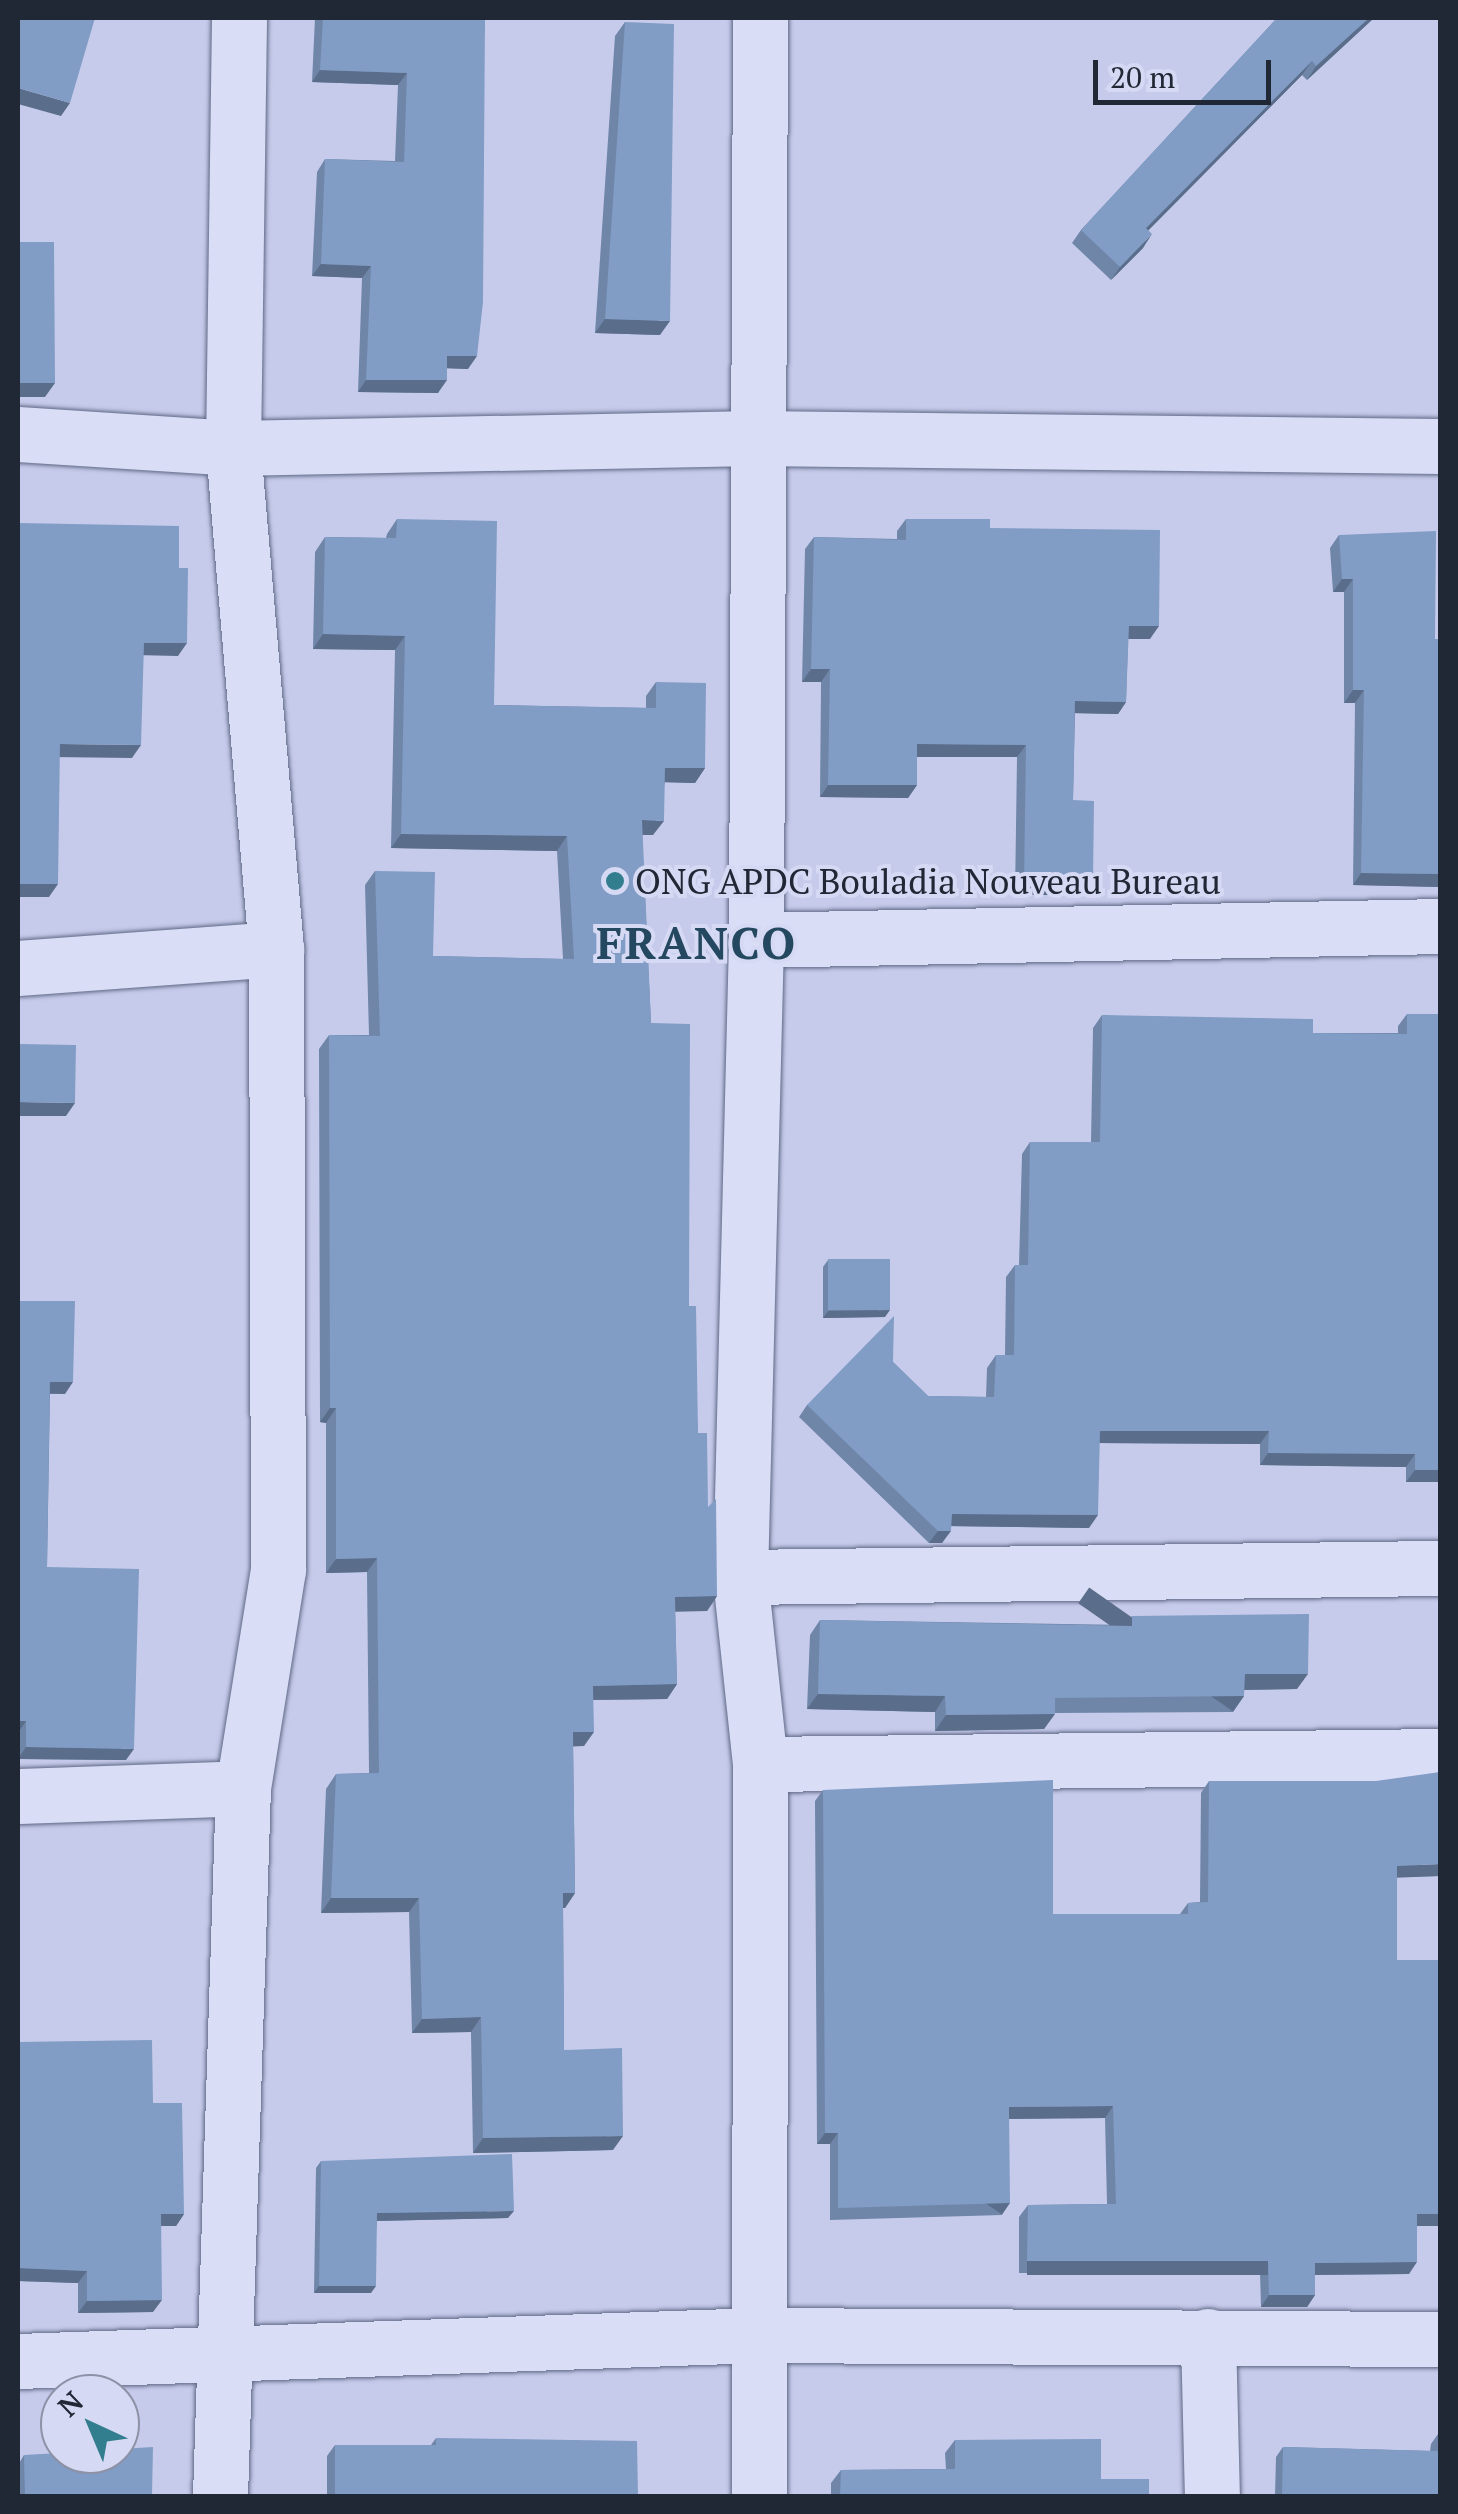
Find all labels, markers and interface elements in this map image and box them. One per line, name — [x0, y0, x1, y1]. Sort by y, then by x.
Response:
scale bar — [1098, 40, 1276, 102]
text: 20 m — [1110, 57, 1175, 97]
place label: ONG APDC Bouladia Nouveau Bureau — [635, 860, 1221, 902]
marker: ONG APDC Bouladia Nouveau Bureau — [604, 870, 626, 892]
district label: FRANCO — [596, 916, 798, 970]
north arrow — [40, 2374, 140, 2474]
text: N — [50, 2383, 91, 2424]

